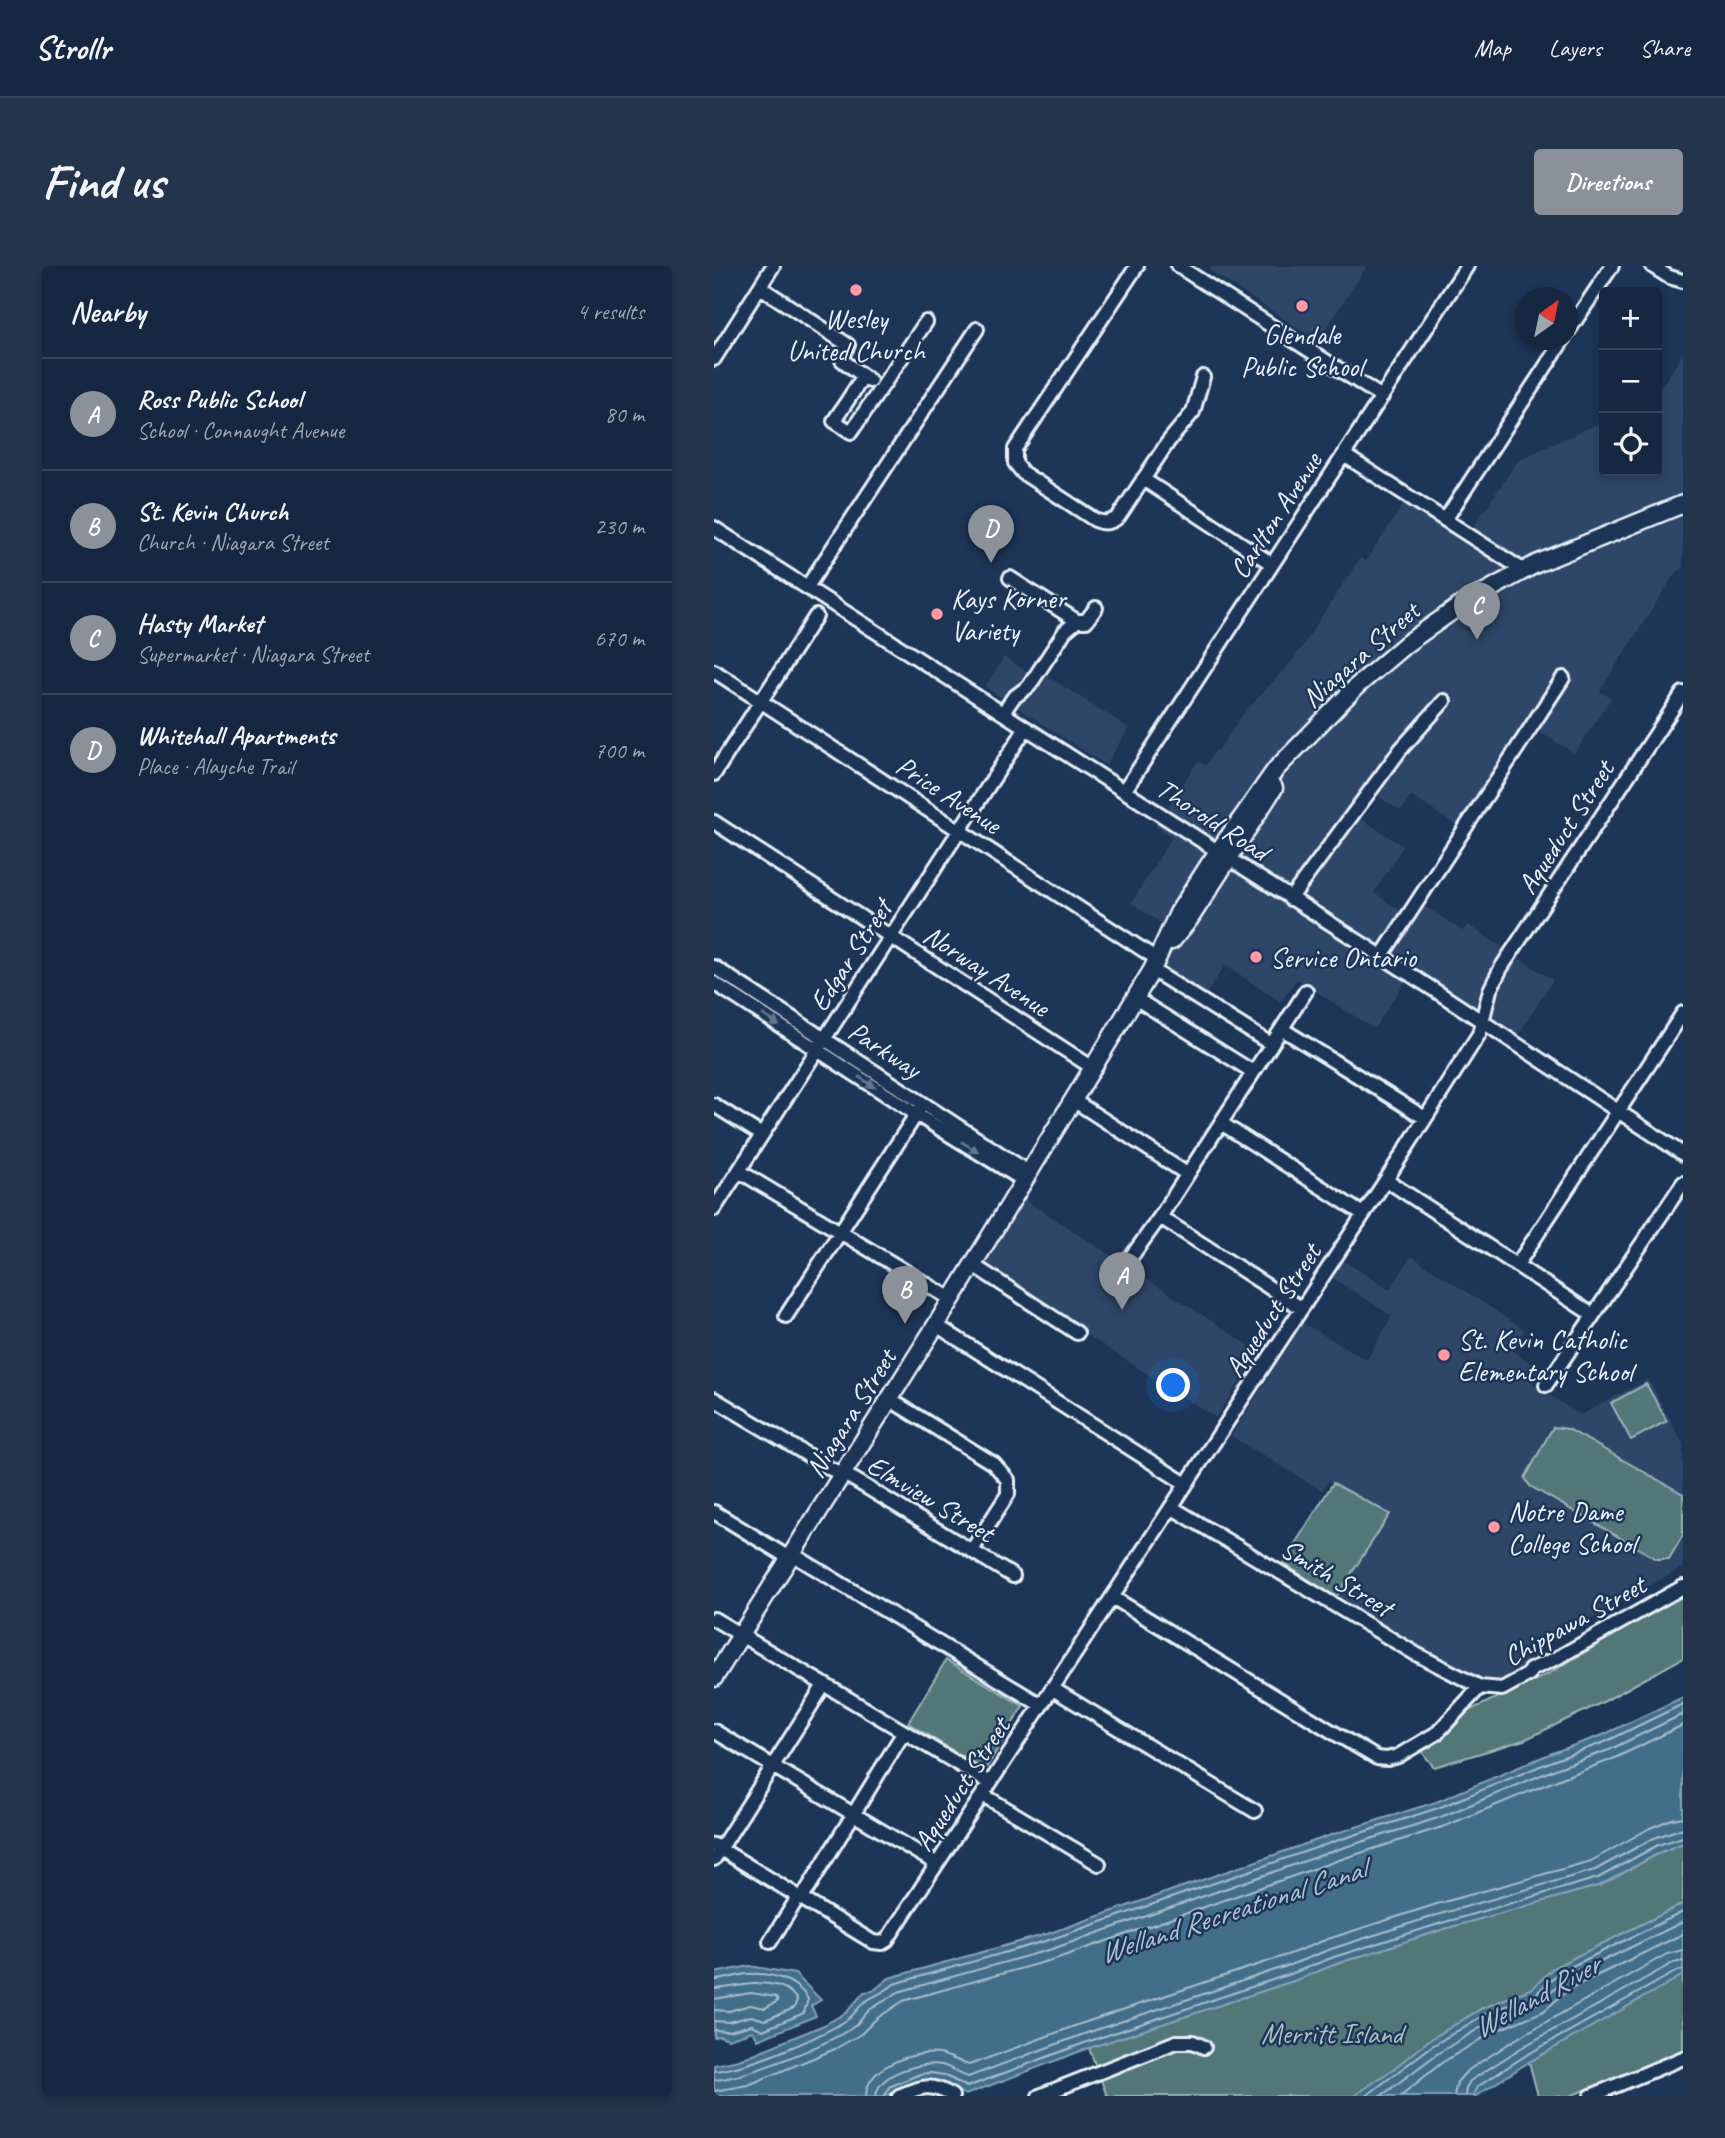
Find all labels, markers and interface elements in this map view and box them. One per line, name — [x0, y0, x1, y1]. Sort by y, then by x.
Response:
text: Strollr — [35, 27, 110, 69]
text: Map — [1474, 33, 1511, 63]
text: Layers — [1549, 33, 1602, 63]
text: Share — [1640, 33, 1690, 63]
button: Directions — [1534, 149, 1683, 215]
text: Find us — [42, 151, 164, 213]
marker: Wesley United Church — [848, 282, 864, 298]
north arrow — [1515, 287, 1578, 350]
map controls — [1599, 287, 1662, 476]
button: + — [1599, 287, 1662, 350]
text: Nearby — [70, 293, 146, 331]
text: 4 results — [577, 297, 644, 326]
marker: Glendale Public School — [1294, 298, 1310, 314]
place label: Wesley United Church — [787, 301, 927, 368]
place label: Glendale Public School — [1241, 317, 1368, 384]
button: − — [1599, 350, 1662, 413]
text: Ross Public School — [137, 383, 302, 416]
text: A — [87, 400, 99, 429]
text: 80 m — [605, 400, 644, 429]
button: locate — [1599, 413, 1662, 476]
text: School · Connaught Avenue — [137, 416, 344, 445]
street label: Carlton Avenue — [1222, 444, 1330, 585]
text: St. Kevin Church — [137, 495, 288, 528]
pin: D — [968, 505, 1014, 563]
text: B — [87, 512, 99, 541]
text: 230 m — [595, 512, 644, 541]
text: Church · Niagara Street — [137, 528, 329, 557]
place label: Kays Korner Variety — [951, 581, 1068, 648]
pin: C — [1454, 582, 1500, 640]
street label: Niagara Street — [1294, 592, 1428, 715]
marker: Kays Korner Variety — [929, 606, 945, 622]
text: Hasty Market — [137, 607, 262, 640]
text: C — [88, 624, 98, 653]
text: 670 m — [595, 624, 644, 653]
text: Supermarket · Niagara Street — [137, 640, 369, 669]
text: Whitehall Apartments — [137, 719, 335, 752]
text: D — [86, 736, 100, 765]
text: 700 m — [595, 736, 644, 765]
street label: Price Avenue — [890, 748, 1009, 842]
text: Place · Alayche Trail — [137, 752, 294, 781]
street label: Aqueduct Street — [1509, 752, 1623, 900]
street label: Thorold Road — [1150, 770, 1279, 871]
street label: Edgar Street — [801, 890, 901, 1018]
street label: Norway Avenue — [917, 917, 1058, 1025]
place label: Service Ontario — [1270, 940, 1418, 975]
marker: Service Ontario — [1248, 949, 1264, 965]
one-way arrow — [762, 1013, 781, 1026]
street label: Parkway — [842, 1013, 930, 1087]
one-way arrow — [858, 1075, 876, 1089]
one-way arrow — [960, 1141, 979, 1154]
street label: Aqueduct Street — [1216, 1235, 1330, 1383]
pin: A — [1099, 1252, 1145, 1310]
pin: B — [882, 1266, 928, 1324]
place label: St. Kevin Catholic Elementary School — [1458, 1322, 1638, 1389]
street label: Niagara Street — [797, 1340, 905, 1484]
marker: St. Kevin Catholic Elementary School — [1436, 1347, 1452, 1363]
your location — [1156, 1368, 1190, 1402]
street label: Elmview Street — [861, 1447, 1003, 1551]
place label: Notre Dame College School — [1508, 1494, 1641, 1561]
marker: Notre Dame College School — [1486, 1519, 1502, 1535]
street label: Smith Street — [1275, 1531, 1402, 1626]
street label: Chippawa Street — [1497, 1566, 1654, 1674]
street label: Aqueduct Street — [905, 1709, 1019, 1857]
water label: Welland Recreational Canal — [1094, 1847, 1379, 1972]
water label: Welland River — [1466, 1943, 1610, 2046]
park label: Merritt Island — [1261, 2016, 1407, 2051]

